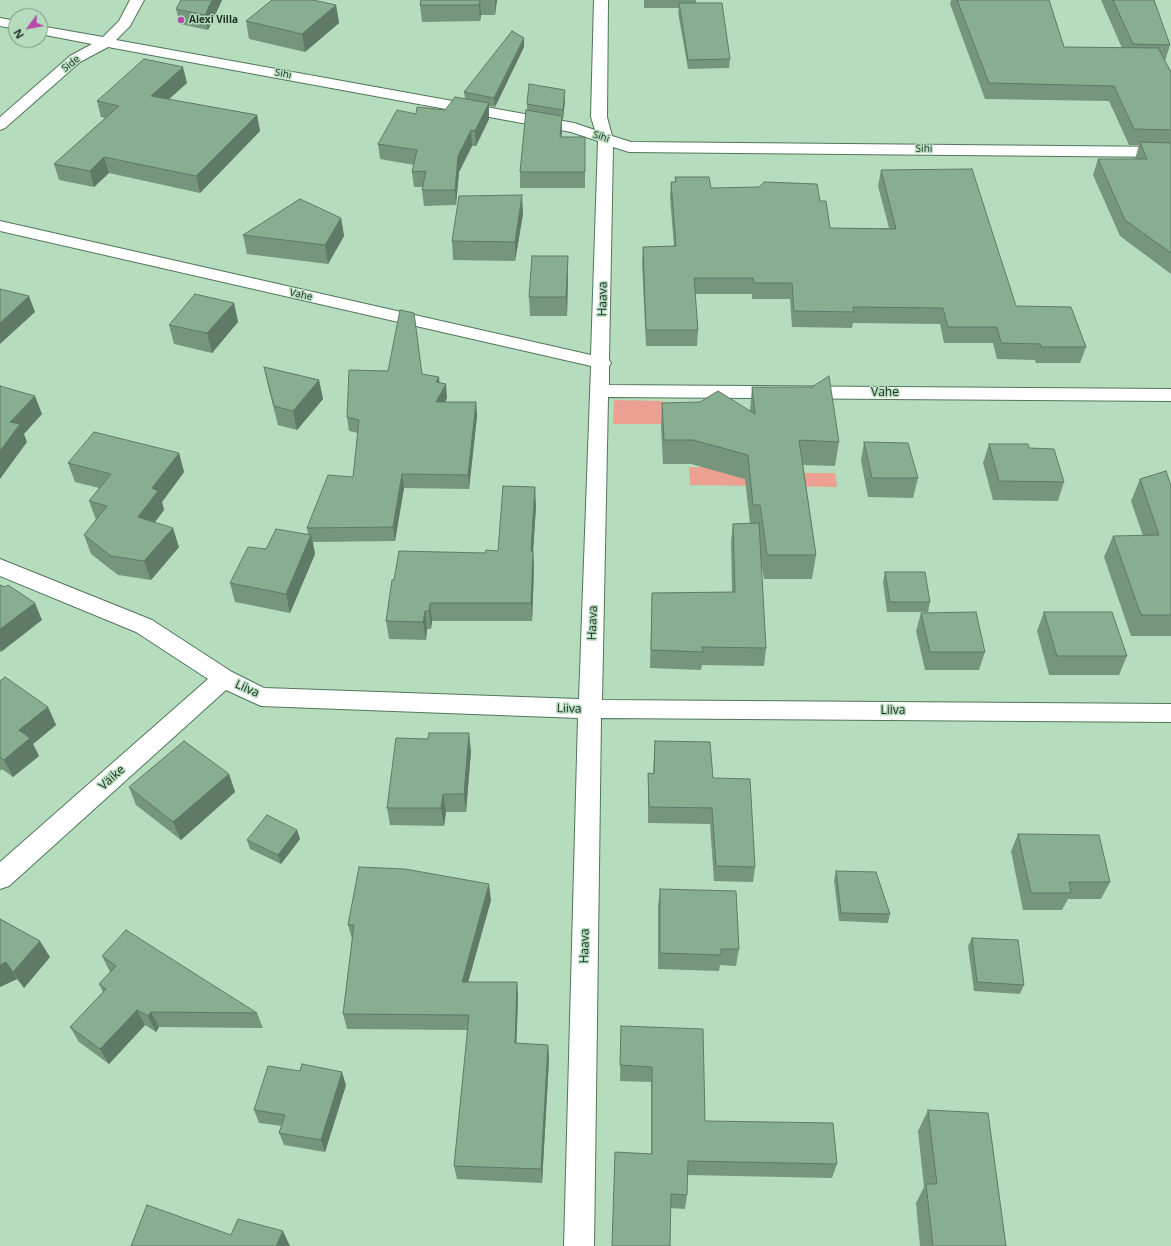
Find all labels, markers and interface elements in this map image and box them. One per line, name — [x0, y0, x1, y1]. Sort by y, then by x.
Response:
north arrow — [8, 8, 48, 48]
place label: Alexi Villa — [189, 14, 238, 26]
marker: Alexi Villa — [176, 15, 186, 25]
text: N — [10, 26, 27, 42]
street label: Side — [60, 53, 82, 75]
street label: Sihi — [274, 67, 292, 81]
street label: Sihi — [591, 129, 611, 145]
street label: Sihi — [916, 143, 932, 155]
street label: Haava — [595, 281, 611, 317]
street label: Vahe — [288, 287, 314, 303]
street label: Vahe — [871, 386, 899, 400]
street label: Haava — [585, 605, 601, 641]
street label: Liiva — [233, 677, 261, 701]
street label: Liiva — [556, 701, 582, 717]
street label: Liiva — [881, 704, 905, 718]
street label: Väike — [96, 763, 128, 793]
street label: Haava — [577, 928, 593, 964]

